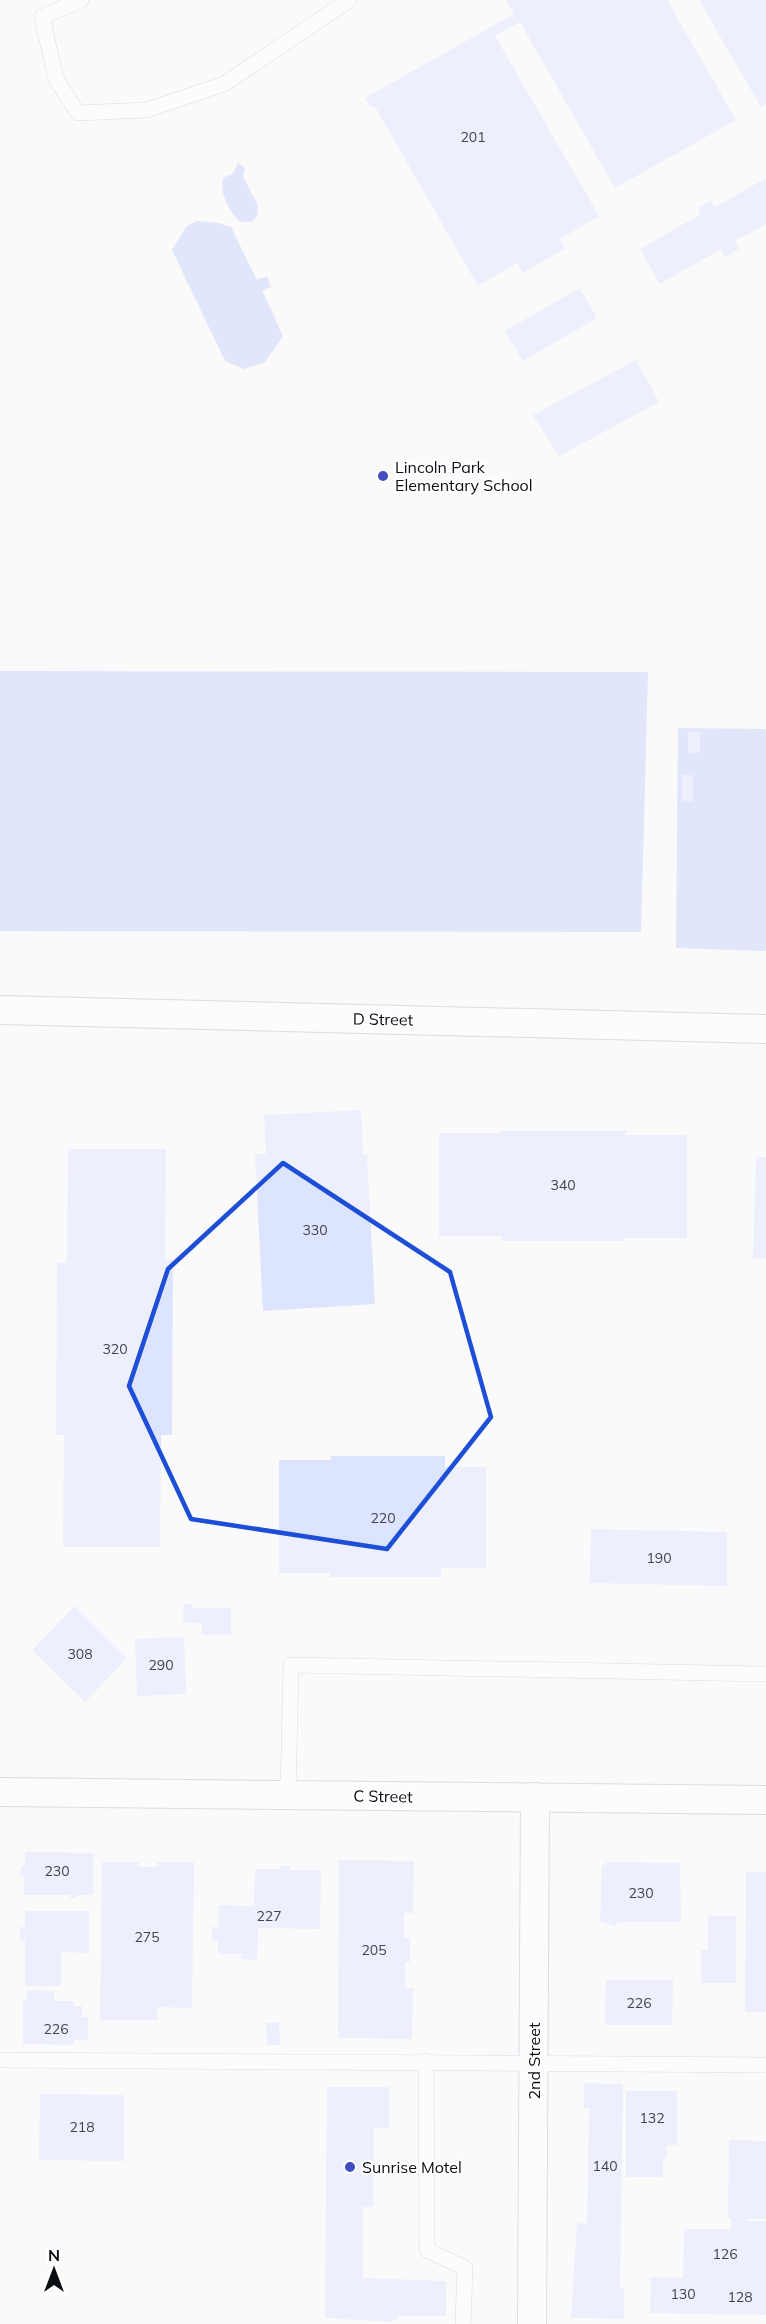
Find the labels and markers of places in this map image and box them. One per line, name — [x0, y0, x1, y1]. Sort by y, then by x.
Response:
place label: Lincoln Park Elementary School — [395, 457, 533, 495]
marker: Lincoln Park Elementary School — [376, 469, 390, 483]
place label: Sunrise Motel — [362, 2157, 462, 2177]
marker: Sunrise Motel — [343, 2160, 357, 2174]

